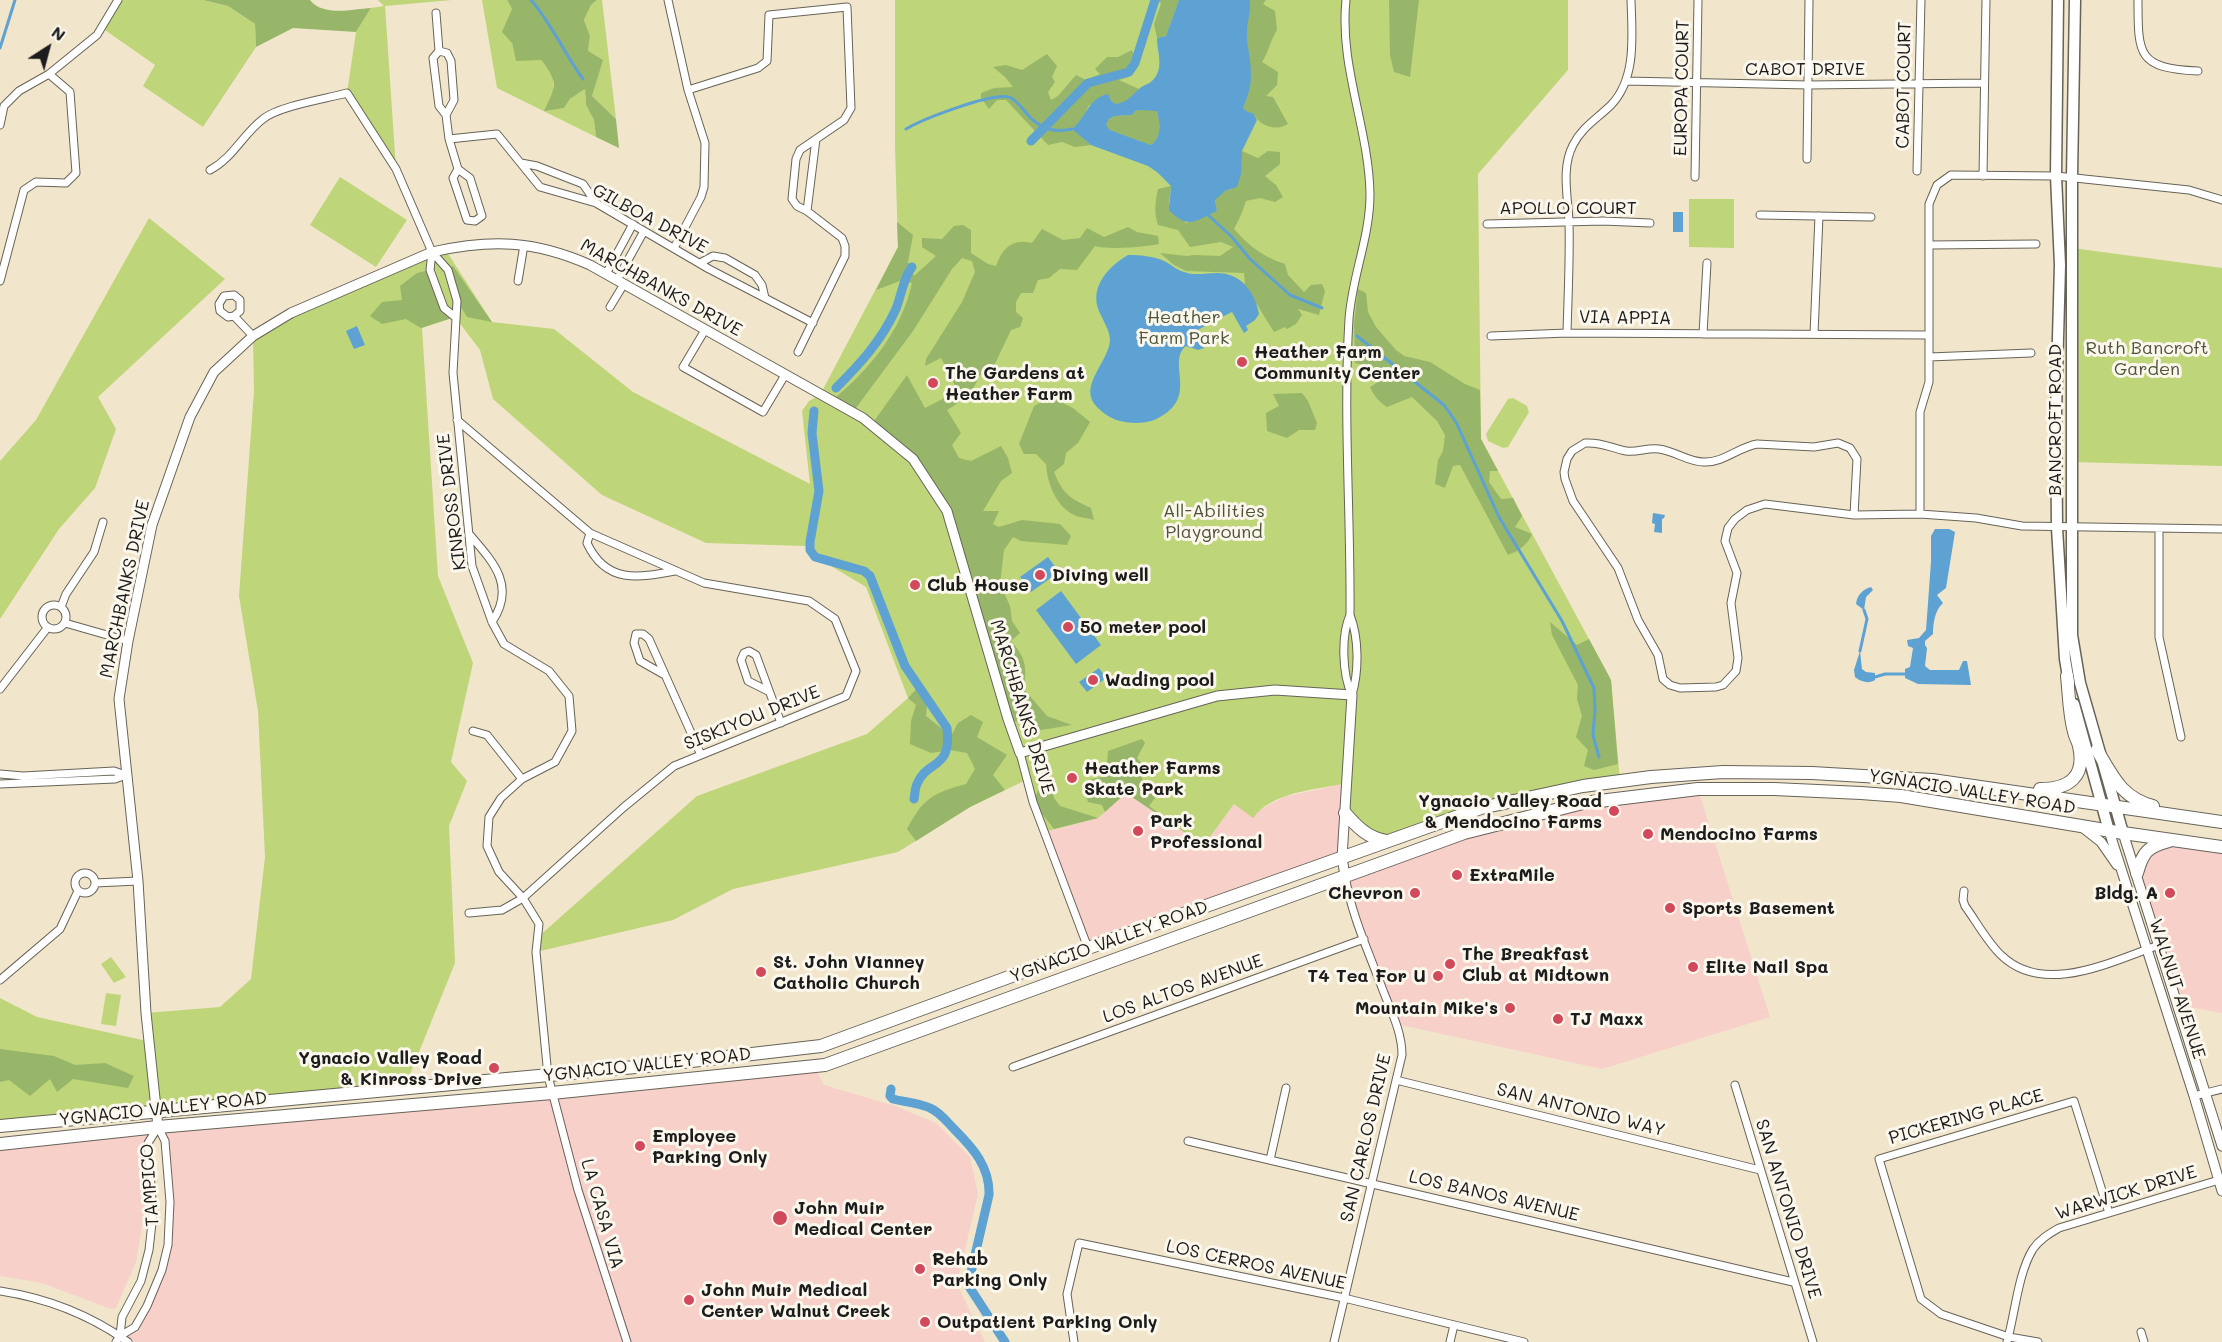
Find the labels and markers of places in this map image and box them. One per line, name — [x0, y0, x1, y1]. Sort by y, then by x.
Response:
place label: Heather Farm Community Center — [1254, 341, 1420, 384]
marker: Heather Farm Community Center — [1235, 355, 1249, 369]
place label: The Gardens at Heather Farm — [945, 362, 1085, 404]
marker: The Gardens at Heather Farm — [926, 376, 940, 390]
place label: Diving well — [1052, 564, 1149, 586]
marker: Diving well — [1033, 568, 1047, 582]
place label: Club House — [927, 574, 1029, 596]
marker: Club House — [908, 578, 922, 592]
place label: 50 meter pool — [1080, 616, 1206, 638]
marker: 50 meter pool — [1061, 620, 1075, 634]
place label: Wading pool — [1105, 669, 1214, 691]
marker: Wading pool — [1086, 673, 1100, 687]
place label: Heather Farms Skate Park — [1084, 757, 1221, 800]
marker: Heather Farms Skate Park — [1065, 771, 1079, 785]
place label: Ygnacio Valley Road & Mendocino Farms — [1418, 790, 1602, 832]
marker: Ygnacio Valley Road & Mendocino Farms — [1607, 804, 1621, 818]
place label: Park Professional — [1150, 810, 1262, 852]
place label: Mendocino Farms — [1660, 823, 1818, 845]
marker: Park Professional — [1131, 824, 1145, 838]
marker: Mendocino Farms — [1641, 827, 1655, 841]
place label: ExtraMile — [1469, 864, 1555, 886]
marker: ExtraMile — [1450, 868, 1464, 882]
place label: Chevron — [1328, 882, 1403, 904]
place label: Bldg. A — [2094, 882, 2158, 904]
marker: Chevron — [1408, 886, 1422, 900]
marker: Bldg. A — [2163, 886, 2177, 900]
place label: Sports Basement — [1682, 897, 1835, 919]
marker: Sports Basement — [1663, 901, 1677, 915]
place label: The Breakfast Club at Midtown — [1462, 943, 1609, 986]
place label: St. John Vianney Catholic Church — [773, 951, 925, 994]
place label: Elite Nail Spa — [1705, 956, 1828, 978]
marker: The Breakfast Club at Midtown — [1443, 957, 1457, 971]
marker: Elite Nail Spa — [1686, 960, 1700, 974]
marker: St. John Vianney Catholic Church — [754, 965, 768, 979]
place label: T4 Tea For U — [1308, 965, 1426, 987]
marker: T4 Tea For U — [1431, 969, 1445, 983]
place label: Mountain Mike's — [1355, 997, 1498, 1019]
marker: Mountain Mike's — [1503, 1001, 1517, 1015]
place label: TJ Maxx — [1570, 1008, 1644, 1030]
marker: TJ Maxx — [1551, 1012, 1565, 1026]
place label: Ygnacio Valley Road & Kinross Drive — [298, 1047, 482, 1090]
marker: Ygnacio Valley Road & Kinross Drive — [487, 1061, 501, 1075]
place label: Employee Parking Only — [652, 1125, 768, 1168]
marker: Employee Parking Only — [633, 1139, 647, 1153]
place label: John Muir Medical Center — [794, 1197, 932, 1240]
marker: John Muir Medical Center — [771, 1209, 789, 1227]
place label: Rehab Parking Only — [932, 1248, 1048, 1290]
marker: Rehab Parking Only — [913, 1262, 927, 1276]
place label: John Muir Medical Center Walnut Creek — [701, 1279, 890, 1322]
marker: John Muir Medical Center Walnut Creek — [682, 1293, 696, 1307]
place label: Outpatient Parking Only — [937, 1311, 1158, 1333]
marker: Outpatient Parking Only — [918, 1315, 932, 1329]

